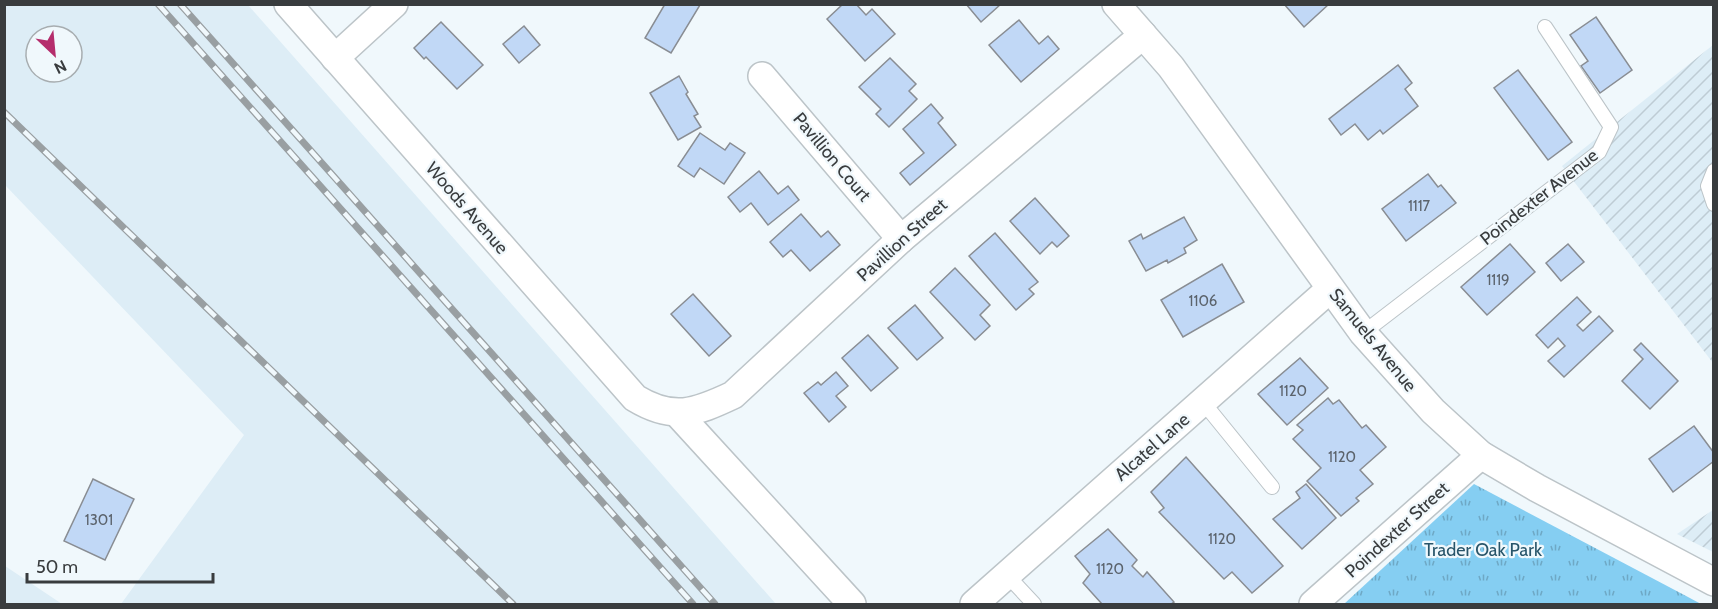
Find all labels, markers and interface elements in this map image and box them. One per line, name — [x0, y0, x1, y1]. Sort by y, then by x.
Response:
north arrow — [24, 24, 84, 84]
text: N — [51, 56, 70, 78]
street label: Pavillion Court — [788, 108, 876, 206]
street label: Poindexter Avenue — [1476, 144, 1602, 250]
street label: Woods Avenue — [421, 157, 513, 259]
street label: Pavillion Street — [852, 194, 952, 286]
house number: 1117 — [1408, 197, 1431, 215]
house number: 1119 — [1486, 271, 1510, 289]
street label: Samuels Avenue — [1325, 284, 1421, 396]
house number: 1106 — [1189, 292, 1217, 310]
house number: 1120 — [1279, 382, 1307, 400]
street label: Alcatel Lane — [1110, 408, 1194, 486]
house number: 1120 — [1328, 448, 1356, 466]
street label: Poindexter Street — [1340, 477, 1454, 583]
house number: 1301 — [85, 511, 113, 529]
house number: 1120 — [1208, 530, 1236, 548]
park label: Trader Oak Park — [1424, 539, 1543, 561]
scale bar — [27, 546, 213, 584]
text: 50 m — [36, 556, 78, 578]
house number: 1120 — [1096, 560, 1124, 578]

